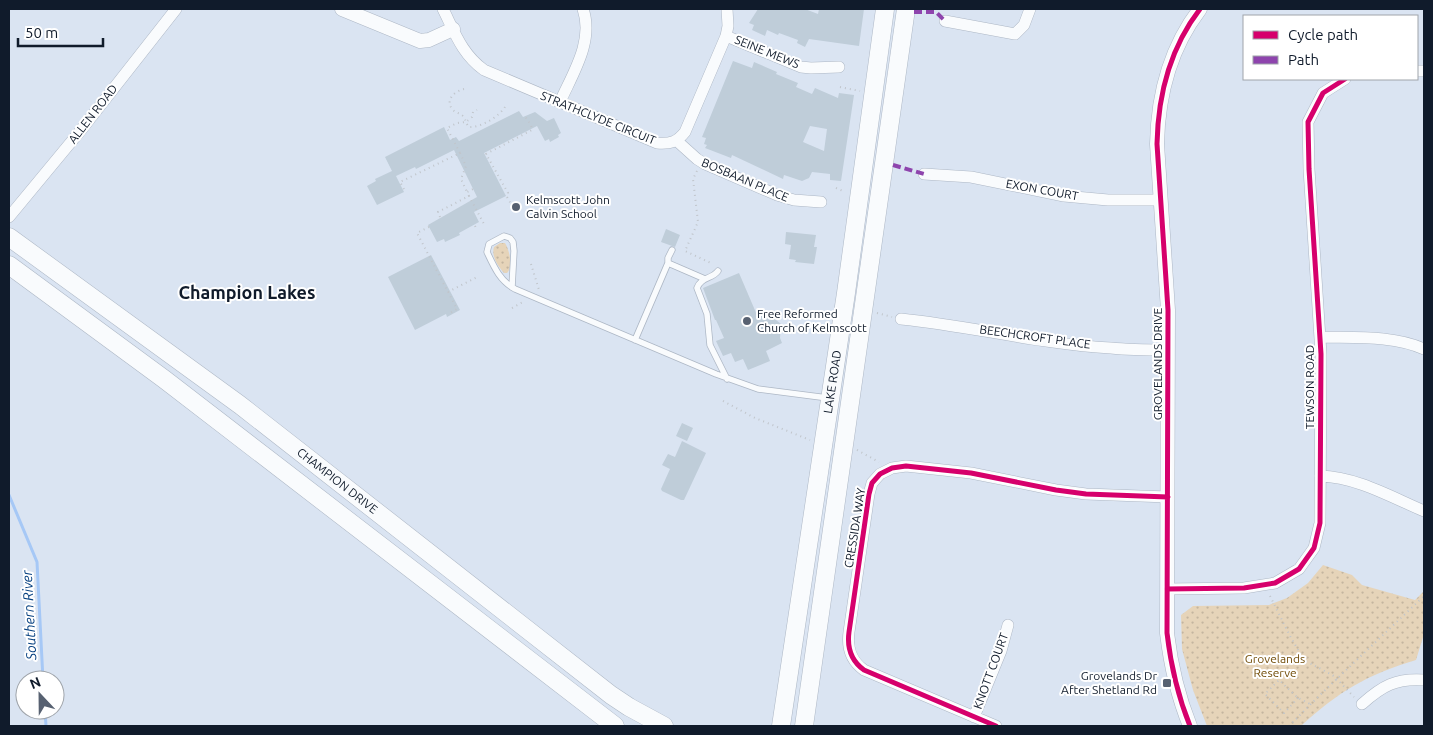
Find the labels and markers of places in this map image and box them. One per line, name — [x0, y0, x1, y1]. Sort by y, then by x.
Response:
place label: Kelmscott John Calvin School — [526, 193, 610, 220]
marker: Kelmscott John Calvin School — [510, 201, 522, 213]
place label: Free Reformed Church of Kelmscott — [757, 307, 867, 334]
marker: Free Reformed Church of Kelmscott — [741, 315, 753, 327]
place label: Grovelands Dr After Shetland Rd — [1061, 669, 1157, 696]
marker: Grovelands Dr After Shetland Rd — [1161, 677, 1173, 689]

